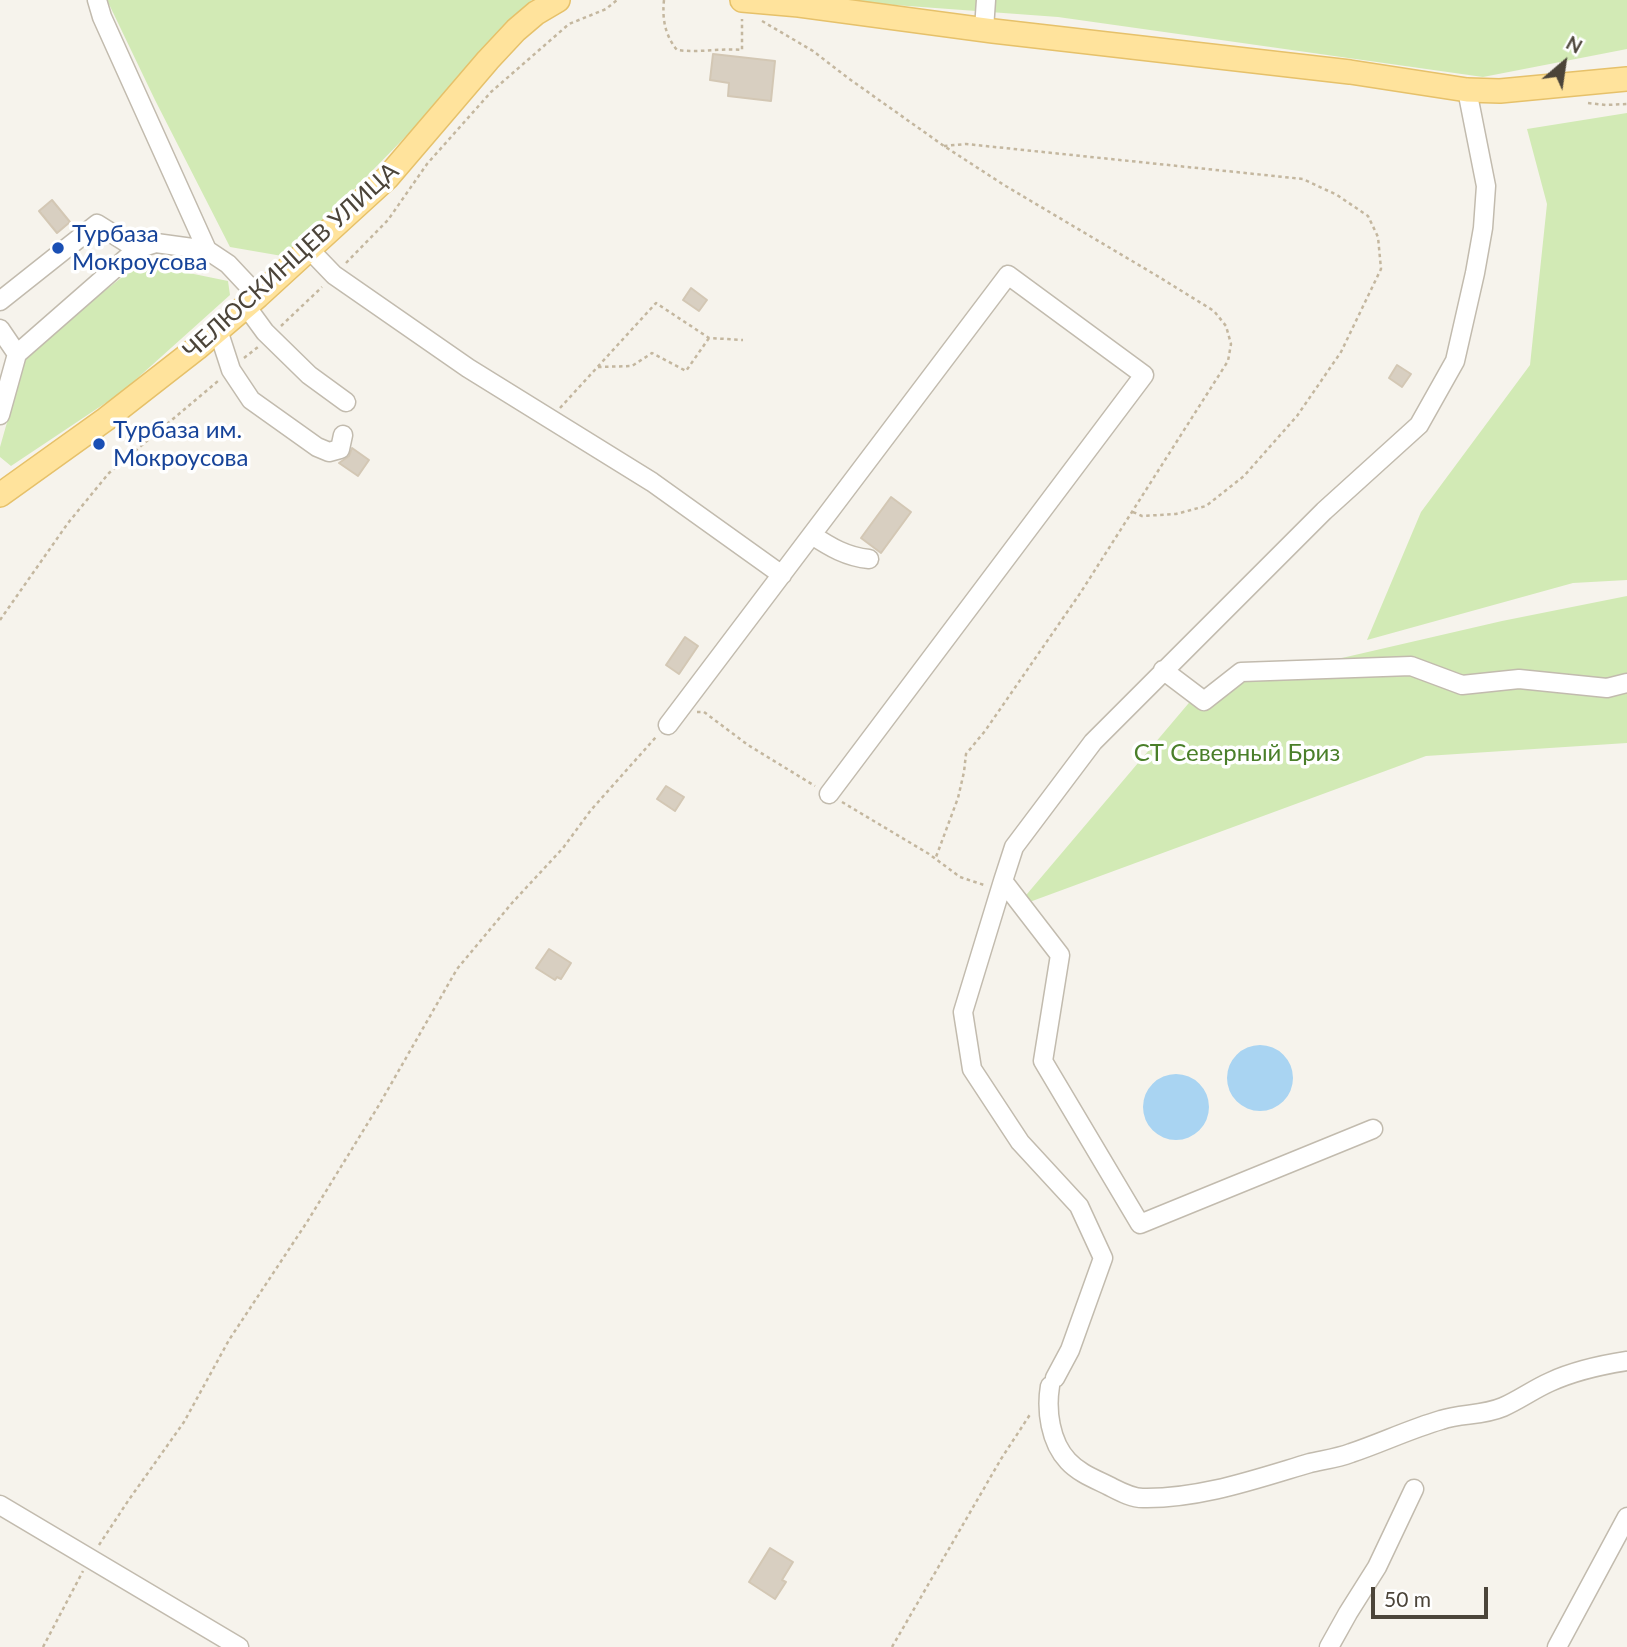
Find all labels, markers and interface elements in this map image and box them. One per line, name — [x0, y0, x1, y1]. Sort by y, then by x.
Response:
north arrow — [1529, 28, 1599, 98]
text: N — [1562, 31, 1586, 58]
street label: ЧЕЛЮСКИНЦЕВ УЛИЦА — [178, 157, 404, 365]
place label: Турбаза Мокроусова — [72, 220, 207, 276]
marker: Турбаза Мокроусова — [50, 240, 66, 256]
place label: Турбаза им. Мокроусова — [113, 416, 248, 472]
marker: Турбаза им. Мокроусова — [91, 436, 107, 452]
park label: СТ Северный Бриз — [1134, 739, 1340, 767]
scale bar — [1375, 1574, 1492, 1618]
text: 50 m — [1384, 1586, 1431, 1611]

